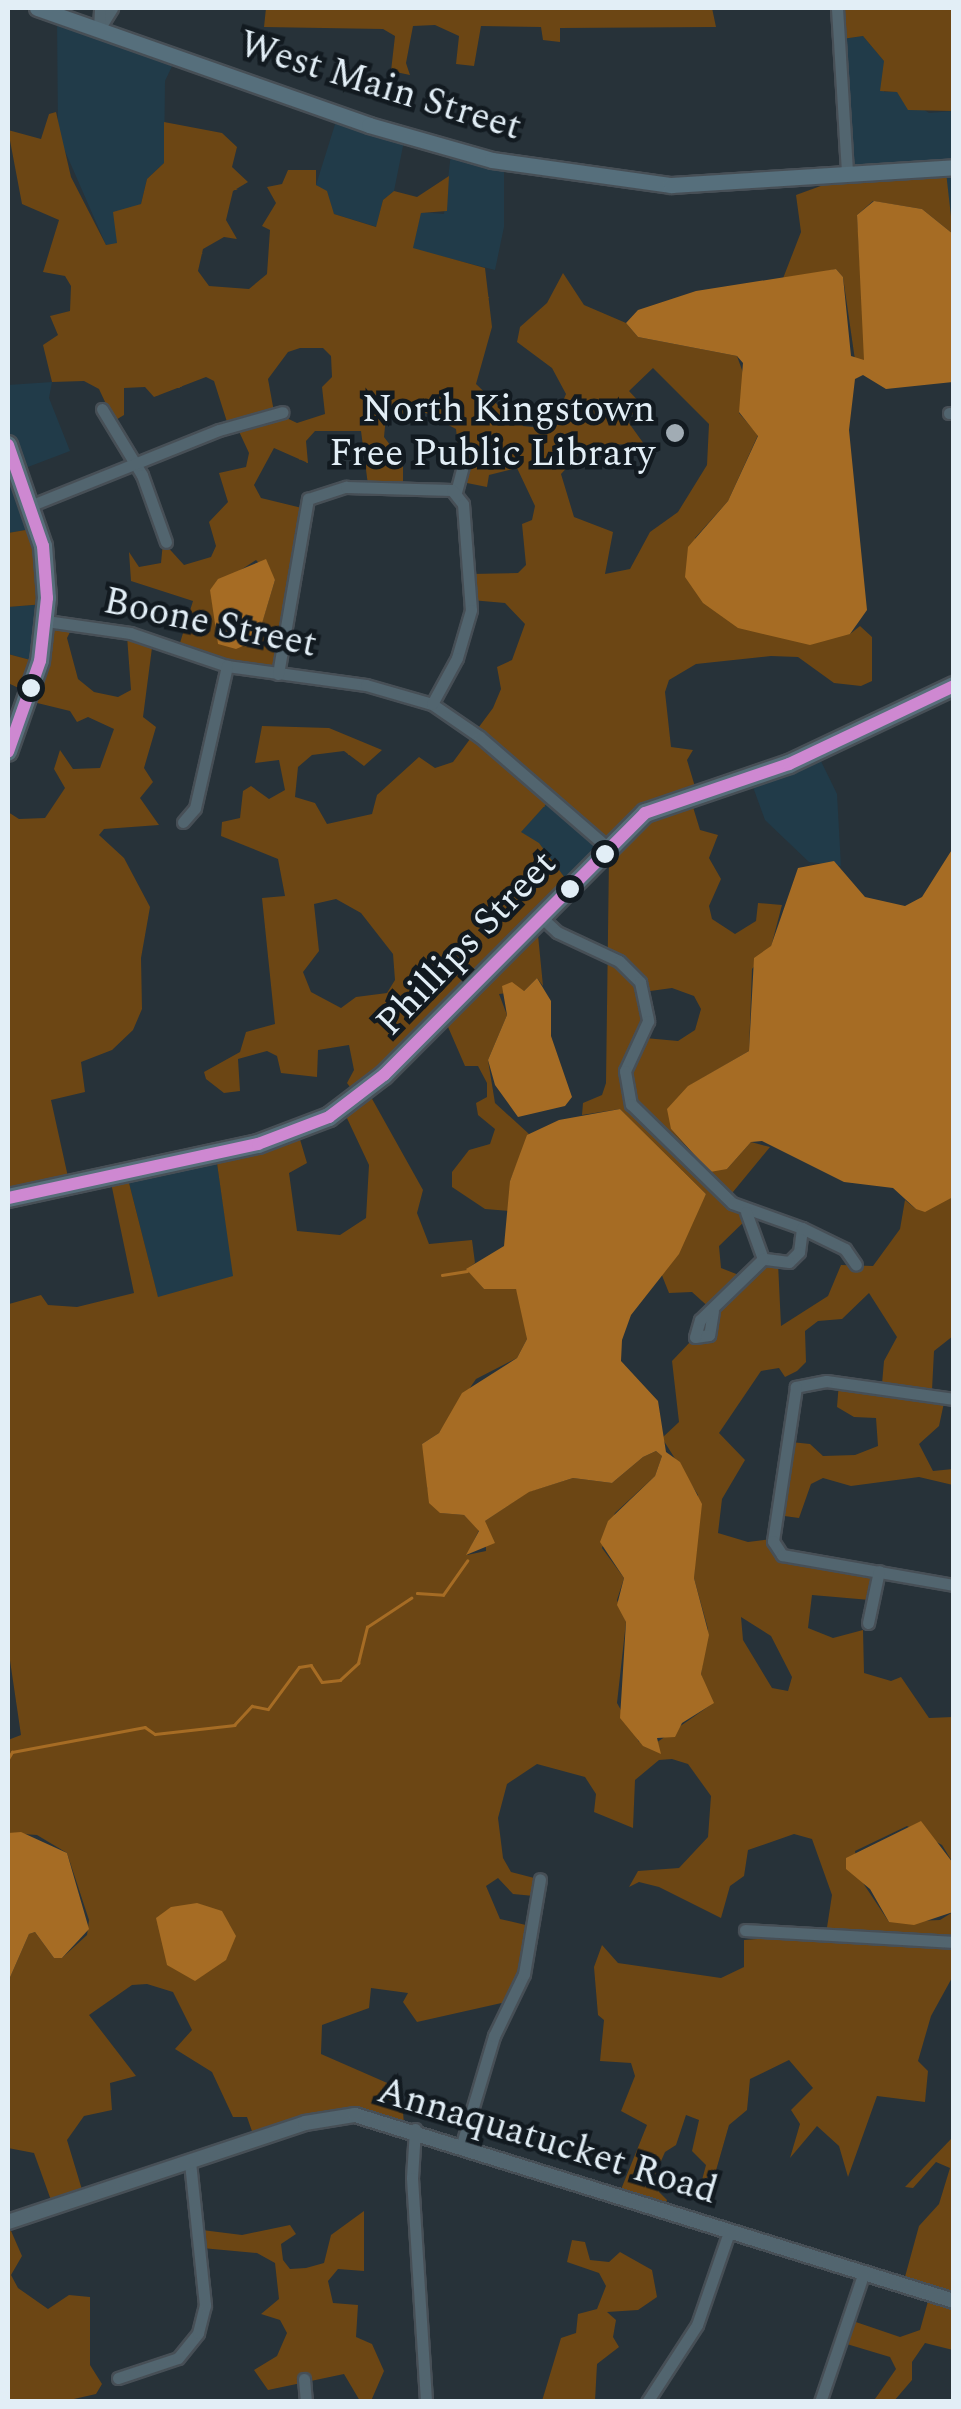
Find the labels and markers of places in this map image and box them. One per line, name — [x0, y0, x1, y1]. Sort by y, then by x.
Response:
place label: North Kingstown Free Public Library — [329, 388, 655, 478]
marker: North Kingstown Free Public Library — [664, 422, 686, 444]
unlabelled marker — [21, 678, 41, 698]
unlabelled marker — [595, 844, 615, 864]
unlabelled marker — [560, 879, 580, 899]

